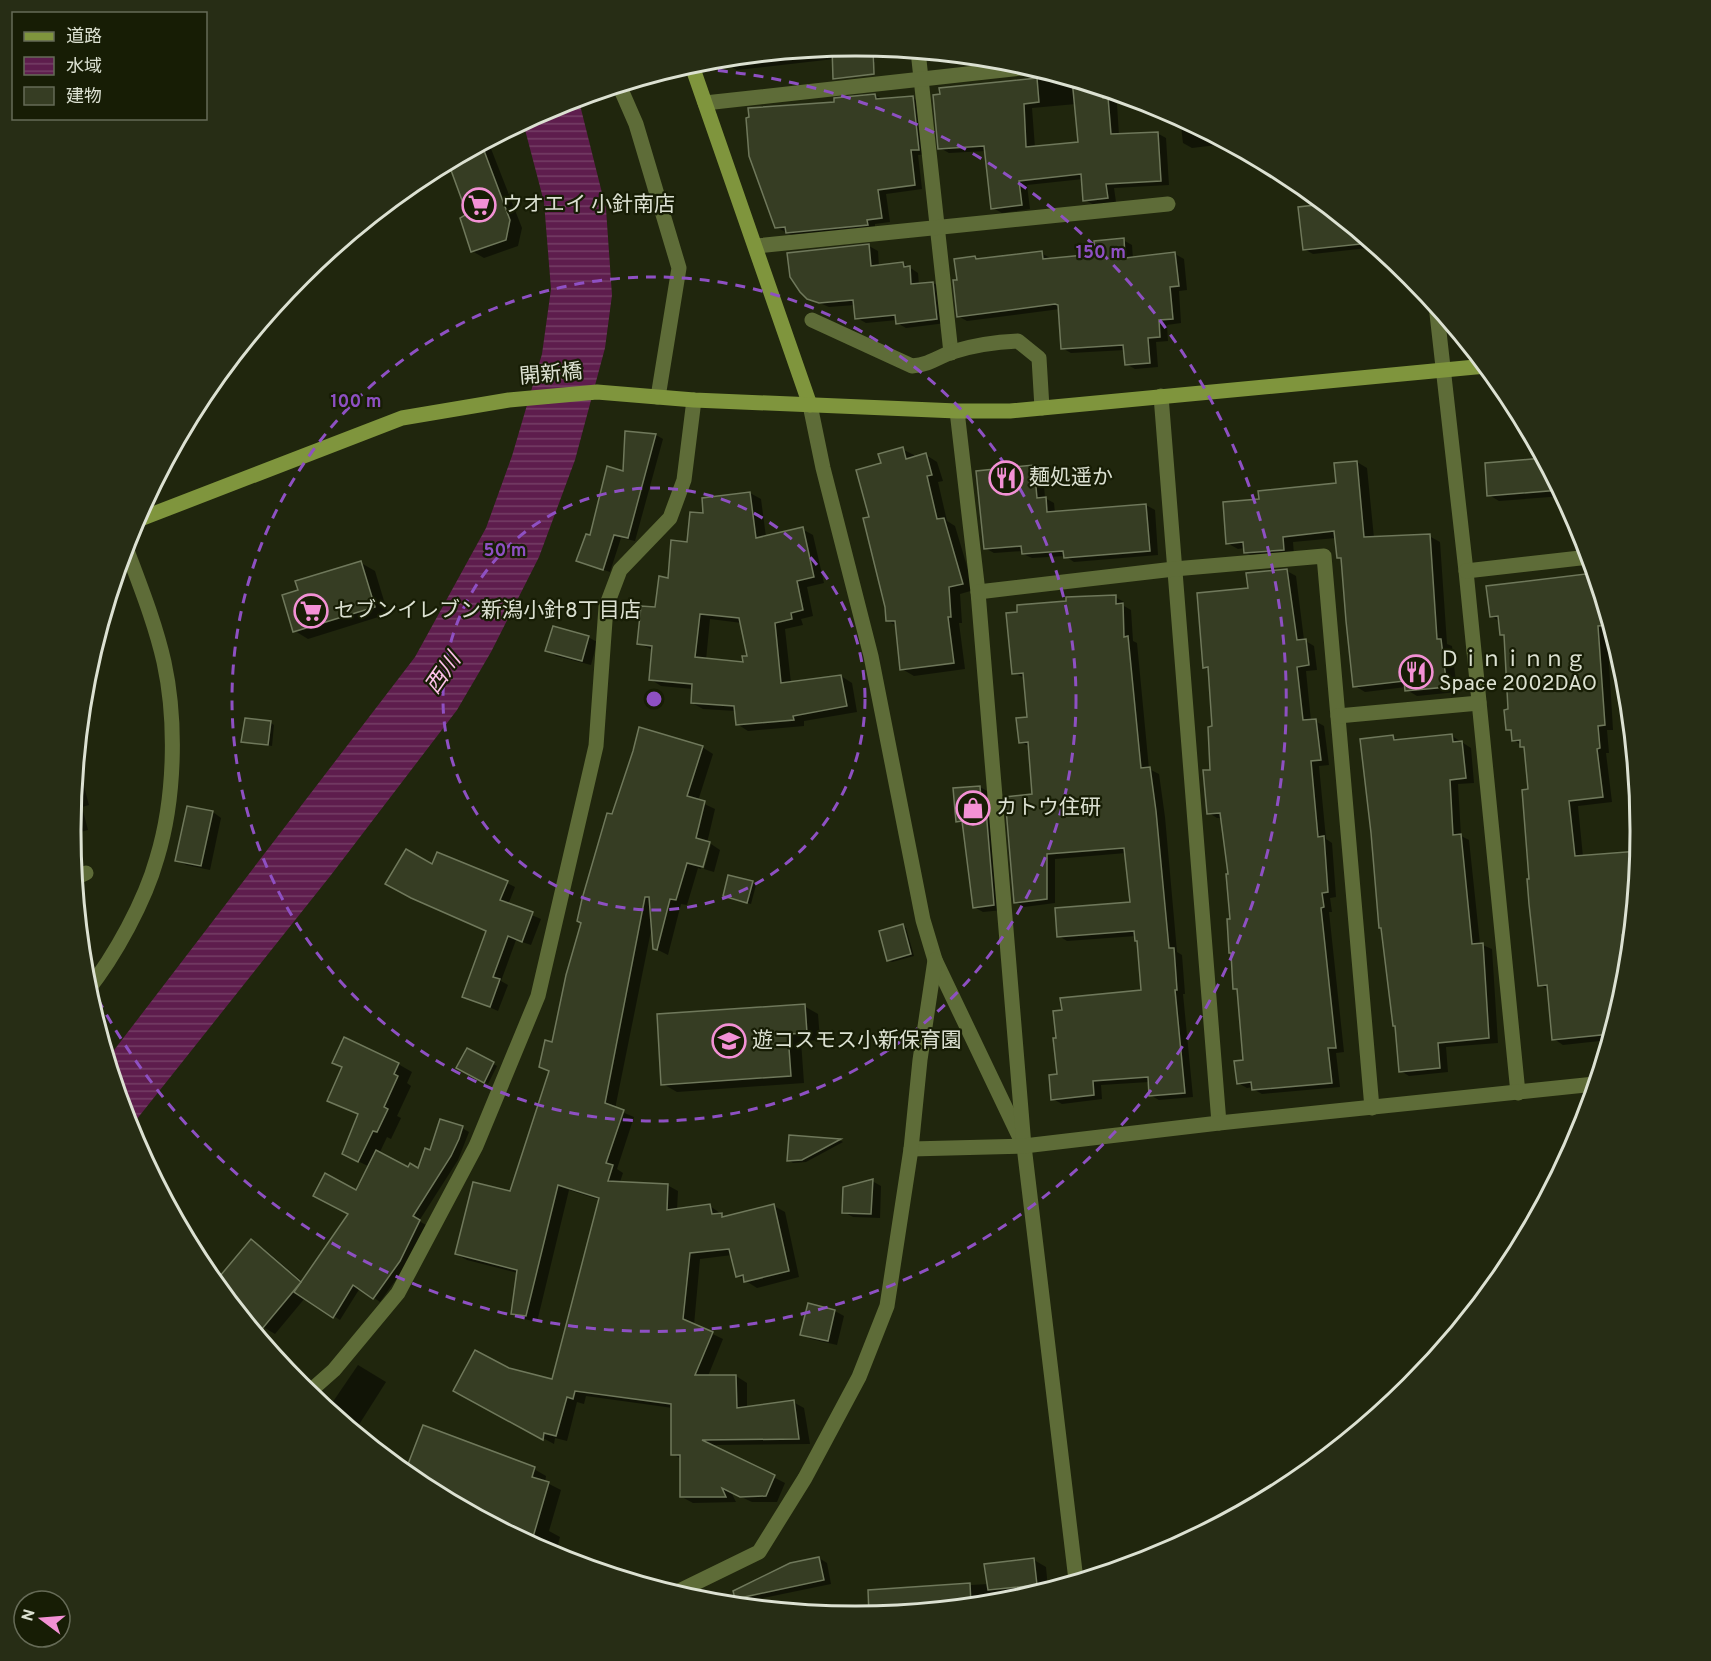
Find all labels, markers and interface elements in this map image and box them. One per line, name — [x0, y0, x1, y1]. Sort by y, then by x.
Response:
legend — [12, 12, 207, 120]
text: 道路 — [66, 26, 102, 49]
text: 水域 — [66, 56, 102, 79]
text: 建物 — [66, 86, 102, 109]
supermarket icon: ウオエイ 小針南店 — [461, 187, 497, 223]
place label: ウオエイ 小針南店 — [502, 192, 675, 219]
text: 150 m — [1076, 242, 1126, 265]
street label: 開新橋 — [518, 359, 584, 391]
text: 100 m — [330, 391, 382, 414]
restaurant icon: 麺処遥か — [988, 460, 1024, 496]
place label: 麺処遥か — [1029, 465, 1113, 492]
text: 50 m — [483, 540, 527, 563]
supermarket icon: セブンイレブン新潟小針8丁目店 — [293, 593, 329, 629]
place label: セブンイレブン新潟小針8丁目店 — [334, 598, 641, 625]
water label: 西川 — [420, 647, 469, 700]
place label: Ｄｉｎｉｎｎｇ Space 2002DAO — [1439, 647, 1597, 698]
restaurant icon: Ｄｉｎｉｎｎｇ Space 2002DAO — [1398, 654, 1434, 690]
centre of rings — [644, 689, 664, 709]
shop icon: カトウ住研 — [955, 790, 991, 826]
place label: カトウ住研 — [996, 795, 1101, 822]
school or university icon: 遊コスモス小新保育園 — [711, 1023, 747, 1059]
place label: 遊コスモス小新保育園 — [752, 1028, 962, 1055]
north arrow — [12, 1589, 72, 1649]
text: N — [18, 1607, 41, 1624]

